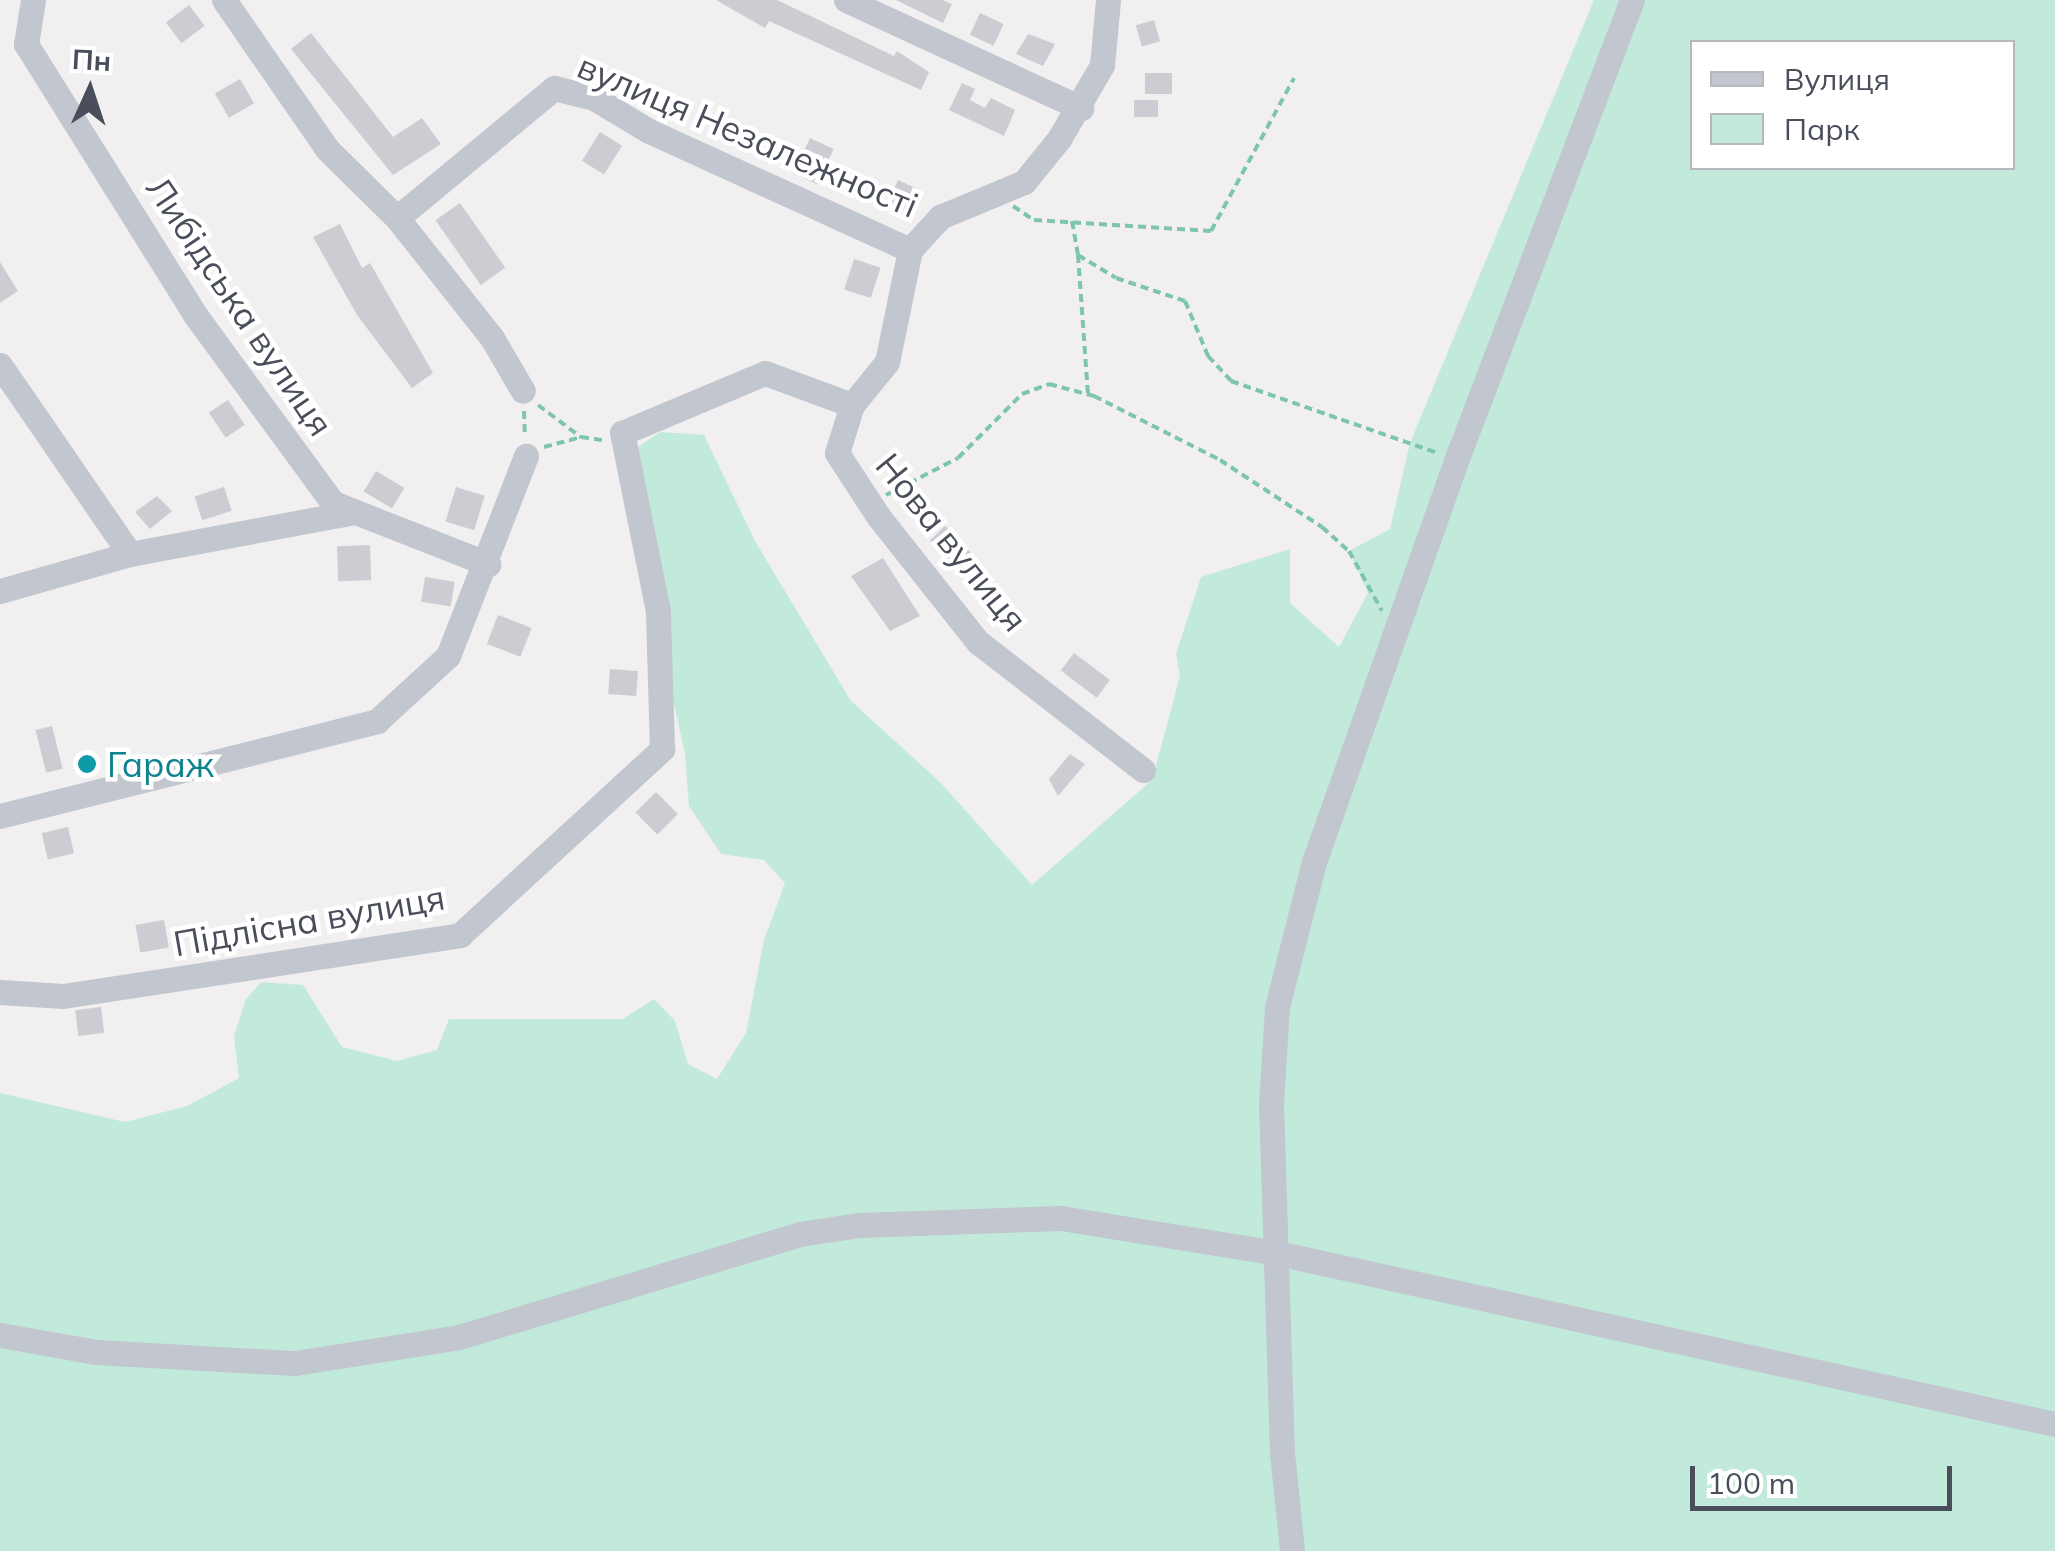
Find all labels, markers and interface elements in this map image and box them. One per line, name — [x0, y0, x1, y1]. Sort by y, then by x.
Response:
north arrow — [40, 40, 140, 140]
legend — [1690, 40, 2015, 170]
text: Пн — [71, 41, 112, 78]
street label: вулиця Незалежності — [572, 44, 924, 226]
text: Вулиця — [1784, 60, 1890, 98]
text: Парк — [1784, 110, 1860, 148]
street label: Либідська вулиця — [138, 168, 342, 444]
street label: Нова вулиця — [868, 445, 1036, 639]
place label: Гараж — [107, 743, 214, 785]
marker: Гараж — [76, 753, 98, 775]
street label: Підлісна вулиця — [170, 875, 448, 965]
scale bar — [1695, 1446, 1958, 1508]
text: 100 m — [1707, 1464, 1795, 1502]

